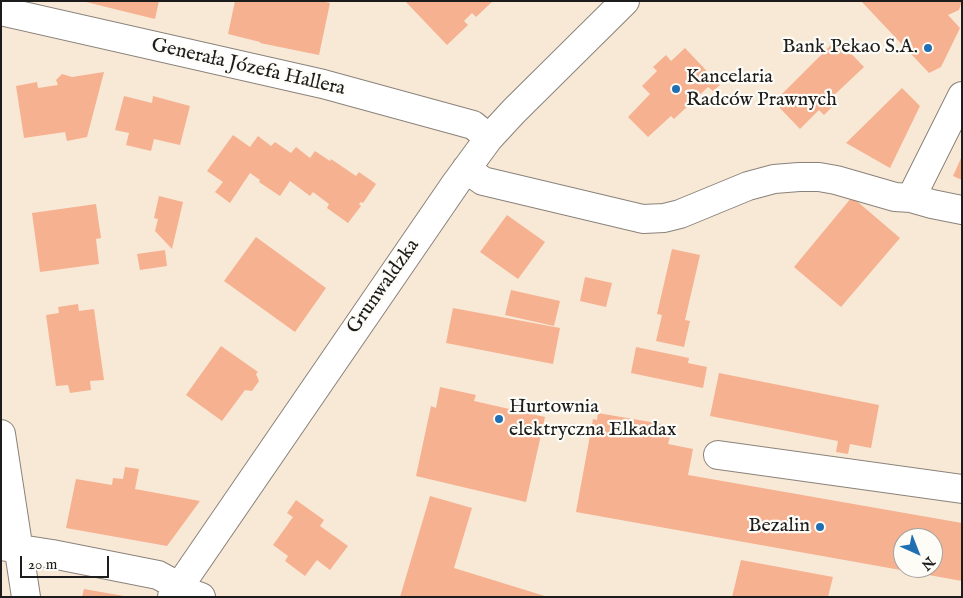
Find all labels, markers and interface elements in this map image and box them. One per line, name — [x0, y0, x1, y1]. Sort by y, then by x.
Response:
street label: Generała Józefa Hallera — [149, 34, 347, 102]
place label: Bank Pekao S.A. — [782, 36, 918, 60]
marker: Bank Pekao S.A. — [922, 42, 934, 54]
place label: Kancelaria Radców Prawnych — [686, 66, 837, 113]
marker: Kancelaria Radców Prawnych — [670, 83, 682, 95]
street label: Grunwaldzka — [342, 235, 426, 339]
place label: Hurtownia elektryczna Elkadax — [509, 396, 676, 443]
marker: Hurtownia elektryczna Elkadax — [493, 413, 505, 425]
place label: Bezalin — [748, 515, 810, 539]
marker: Bezalin — [814, 521, 826, 533]
north arrow — [893, 528, 943, 578]
scale bar — [22, 546, 111, 578]
text: N — [917, 552, 938, 574]
text: 20 m — [28, 555, 57, 574]

